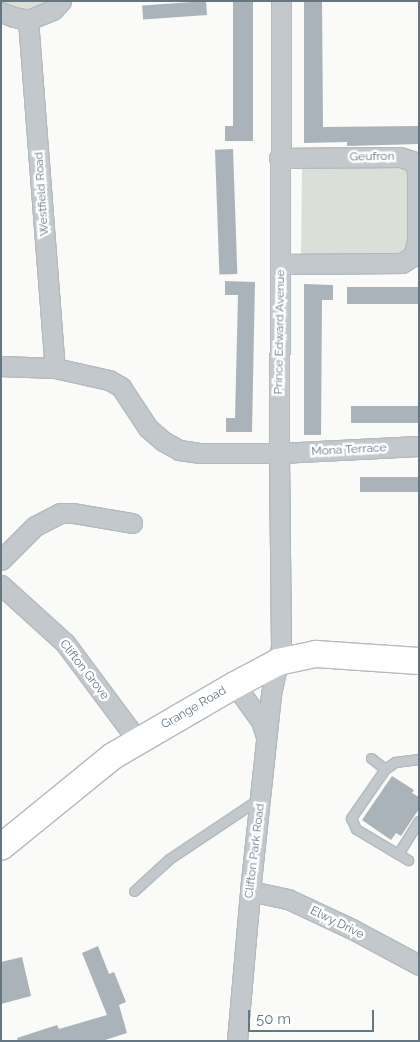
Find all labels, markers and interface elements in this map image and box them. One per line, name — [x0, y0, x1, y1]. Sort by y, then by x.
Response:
street label: Geufron — [349, 149, 395, 165]
street label: Westfield Road — [32, 151, 52, 237]
street label: Prince Edward Avenue — [272, 269, 288, 395]
street label: Mona Terrace — [311, 441, 387, 459]
street label: Clifton Grove — [56, 637, 112, 703]
street label: Grange Road — [159, 684, 229, 732]
street label: Clifton Park Road — [242, 803, 268, 899]
street label: Elwy Drive — [308, 904, 366, 942]
scale bar — [250, 1000, 376, 1032]
text: 50 m — [256, 1010, 291, 1028]

